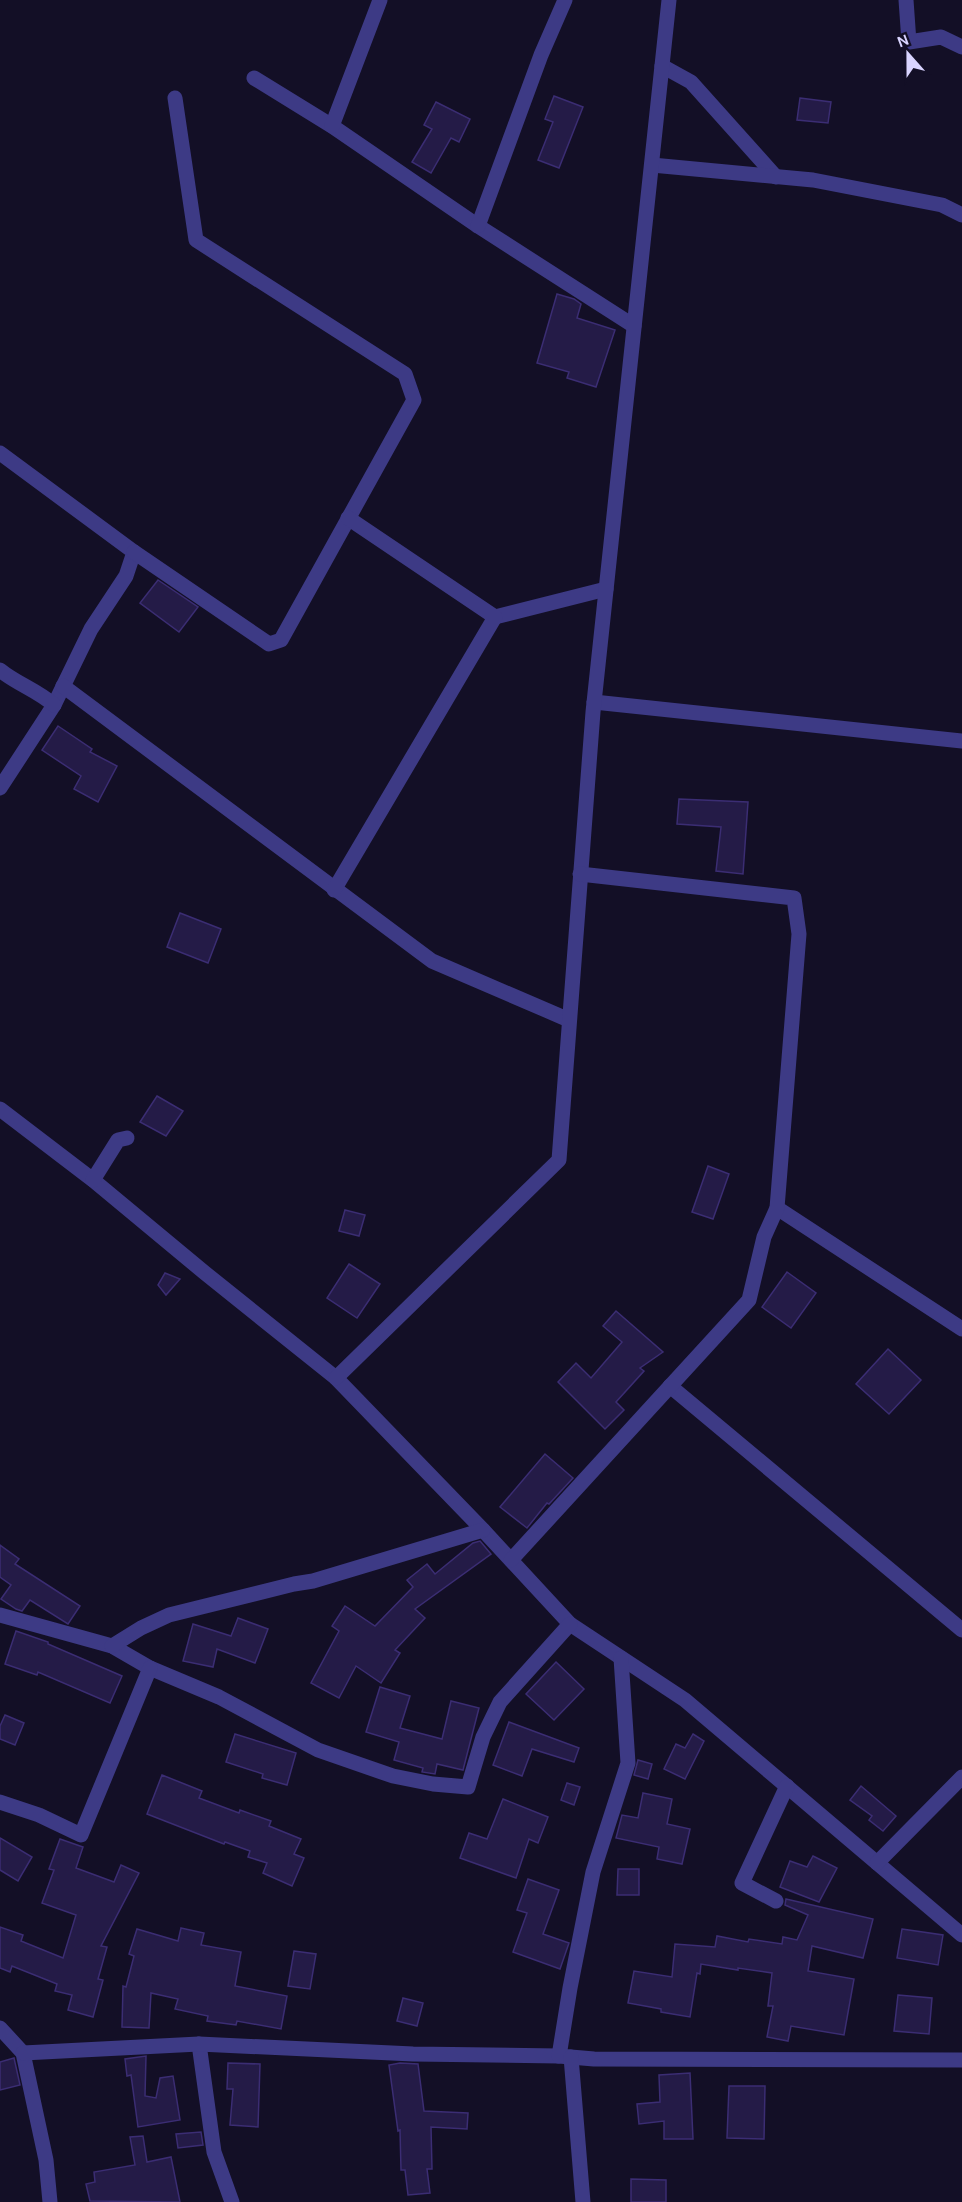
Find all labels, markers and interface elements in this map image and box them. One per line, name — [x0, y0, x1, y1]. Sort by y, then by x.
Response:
north arrow — [878, 24, 938, 84]
text: N — [894, 30, 912, 51]

